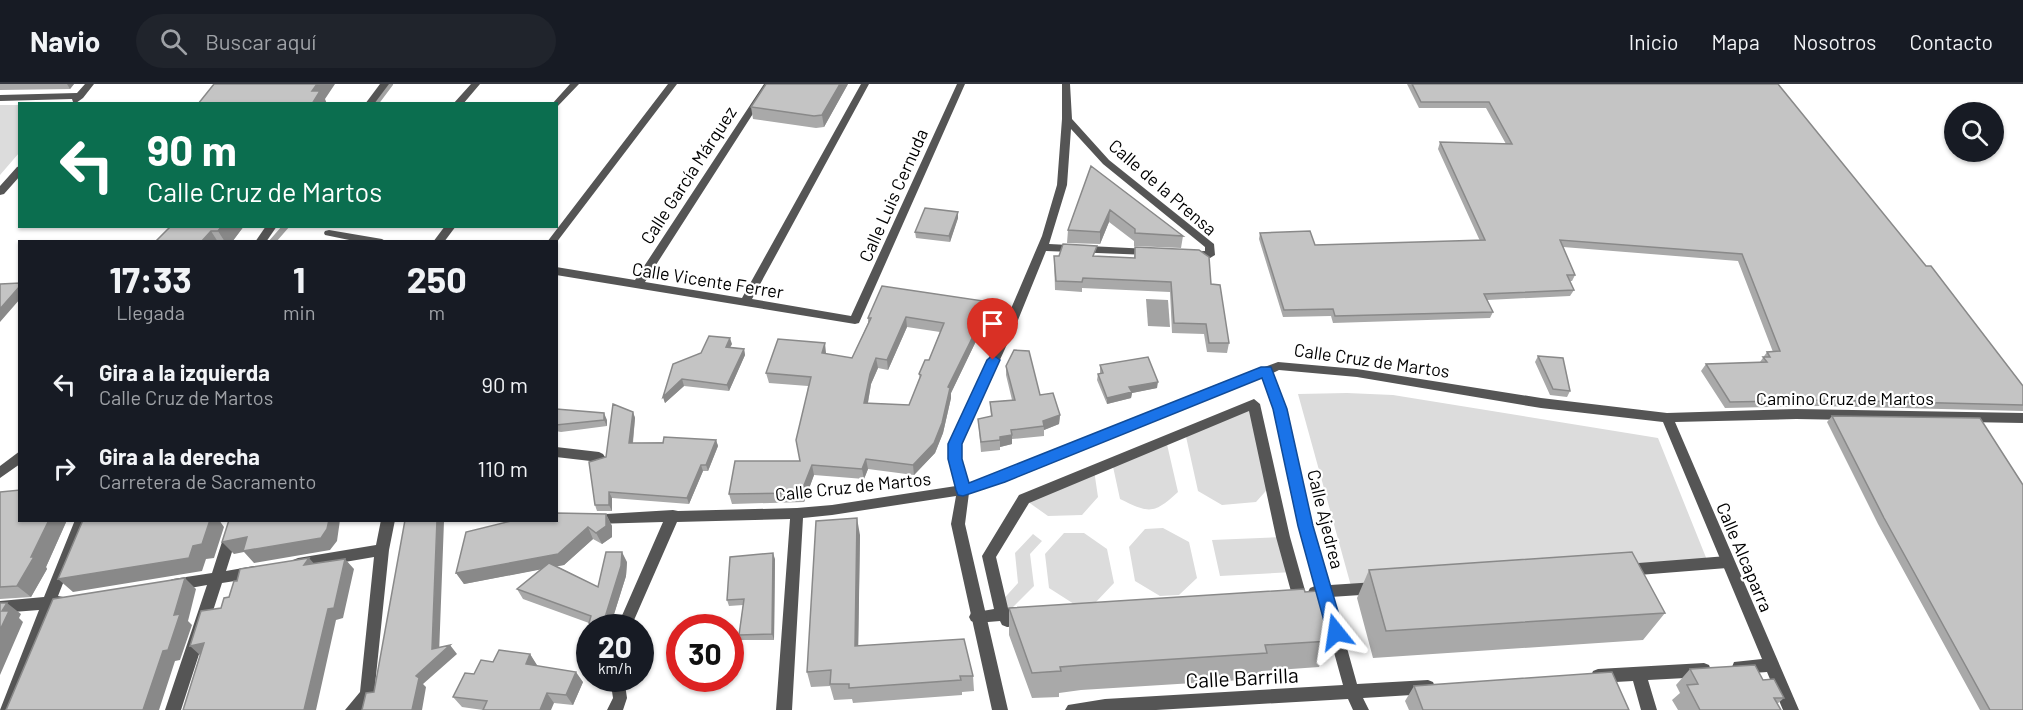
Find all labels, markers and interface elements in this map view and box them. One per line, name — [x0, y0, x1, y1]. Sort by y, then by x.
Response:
search box — [136, 14, 556, 68]
text: Navio — [30, 24, 100, 58]
icon: search — [157, 25, 190, 58]
text: Buscar aquí — [205, 28, 316, 54]
text: Inicio — [1629, 29, 1679, 54]
text: Mapa — [1712, 29, 1760, 54]
text: Nosotros — [1793, 29, 1876, 54]
text: Contacto — [1909, 29, 1993, 54]
street label: Calle García Márquez — [635, 102, 741, 248]
map controls — [1944, 102, 2004, 162]
button: search — [1944, 102, 2004, 162]
text: 90 m — [147, 124, 237, 174]
street label: Calle Luis Cernuda — [854, 125, 932, 265]
icon: left — [48, 126, 126, 204]
street label: Calle de la Prensa — [1105, 134, 1221, 240]
text: Calle Cruz de Martos — [147, 175, 382, 207]
text: 17:33 — [109, 257, 192, 300]
text: 1 — [293, 257, 306, 300]
text: 250 — [407, 257, 467, 300]
street label: Calle Vicente Ferrer — [631, 257, 786, 303]
pin — [967, 298, 1018, 360]
text: Llegada — [116, 300, 185, 324]
text: min — [283, 300, 315, 324]
text: m — [428, 300, 445, 324]
icon: arrive — [976, 307, 1009, 340]
street label: Calle Cruz de Martos — [1293, 338, 1451, 382]
text: Gira a la izquierda — [99, 359, 270, 385]
icon: left — [48, 368, 81, 401]
text: 90 m — [482, 371, 528, 397]
text: Calle Cruz de Martos — [99, 385, 273, 409]
street label: Camino Cruz de Martos — [1756, 387, 1934, 409]
text: Gira a la derecha — [99, 443, 260, 469]
icon: right — [48, 452, 81, 485]
text: 110 m — [478, 455, 528, 481]
street label: Calle Cruz de Martos — [774, 467, 932, 505]
street label: Calle Ajedrea — [1303, 467, 1349, 571]
text: Carretera de Sacramento — [99, 469, 316, 493]
street label: Calle Alcaparra — [1712, 499, 1778, 615]
position arrow — [1304, 600, 1368, 664]
speed limit sign: 30 — [666, 614, 744, 692]
text: 20 — [598, 628, 632, 664]
text: km/h — [598, 659, 632, 677]
street label: Calle Barrilla — [1185, 662, 1299, 692]

